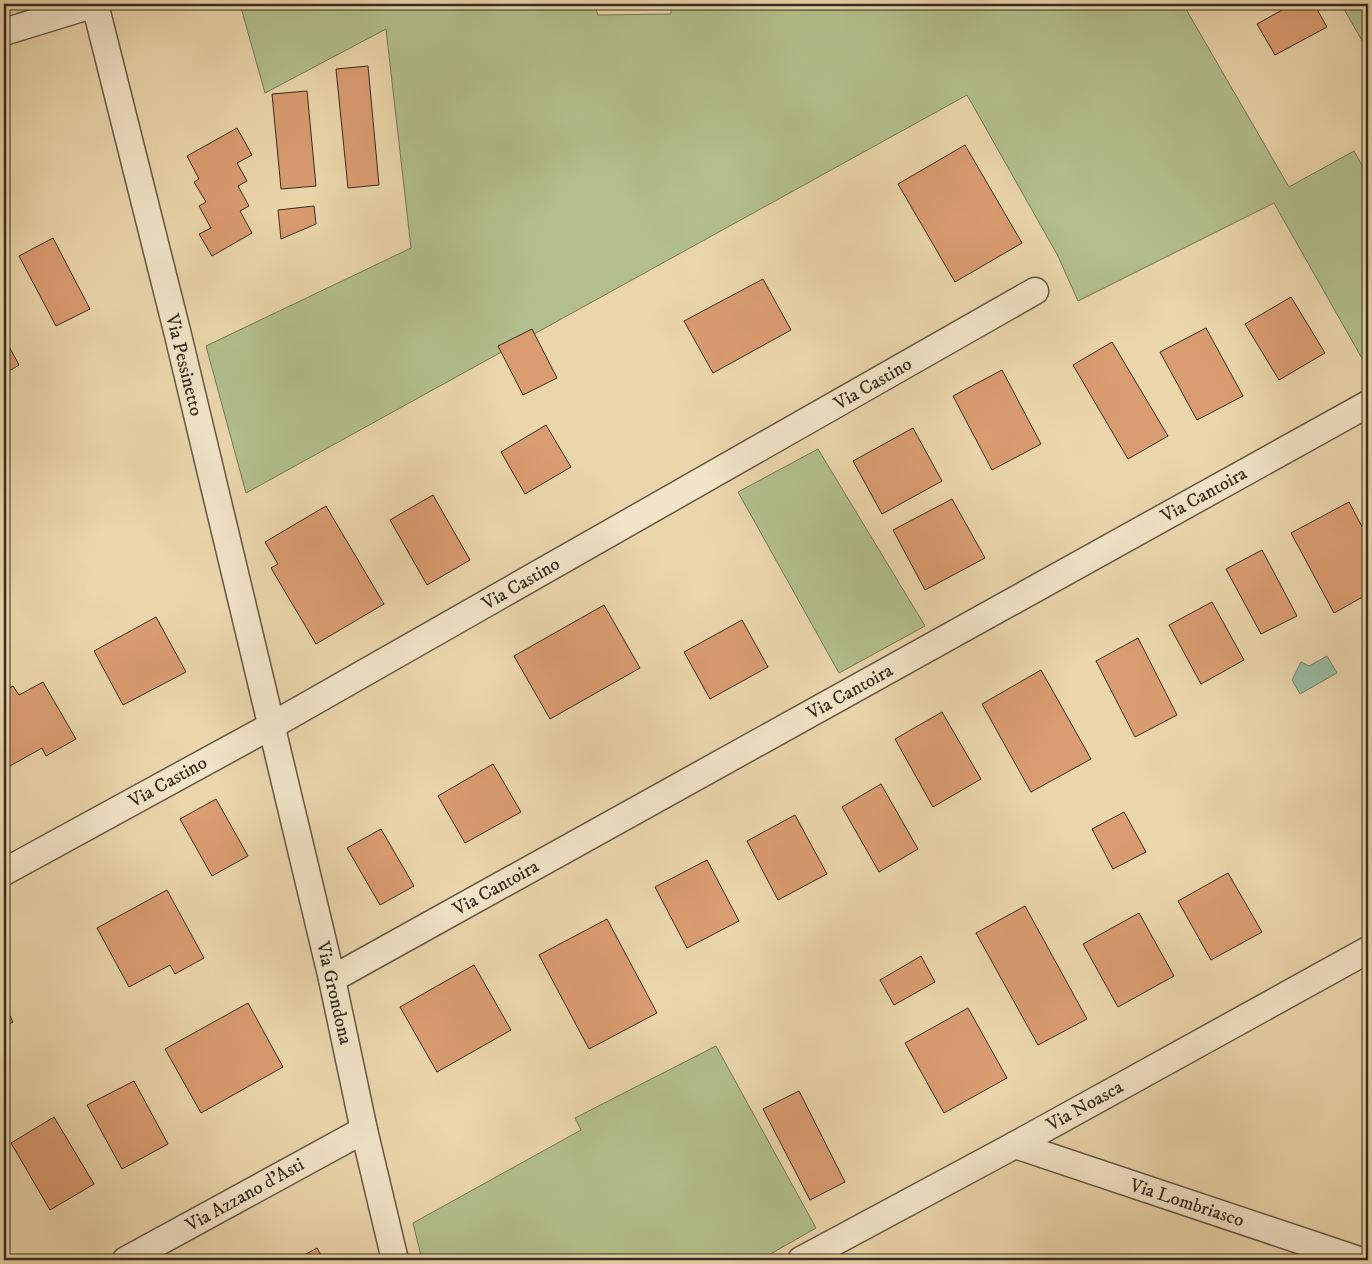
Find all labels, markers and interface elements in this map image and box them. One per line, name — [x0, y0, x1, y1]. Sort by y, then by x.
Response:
street label: Via Pessinetto — [160, 311, 208, 418]
street label: Via Castino — [829, 353, 916, 416]
street label: Via Cantoira — [1156, 462, 1251, 529]
street label: Via Castino — [477, 553, 564, 616]
street label: Via Cantoira — [802, 659, 897, 726]
street label: Via Castino — [124, 751, 211, 813]
street label: Via Cantoira — [448, 855, 543, 922]
street label: Via Grondona — [311, 938, 357, 1047]
street label: Via Noasca — [1042, 1076, 1127, 1137]
street label: Via Azzano d'Asti — [181, 1153, 308, 1238]
street label: Via Lombriasco — [1126, 1173, 1247, 1232]

